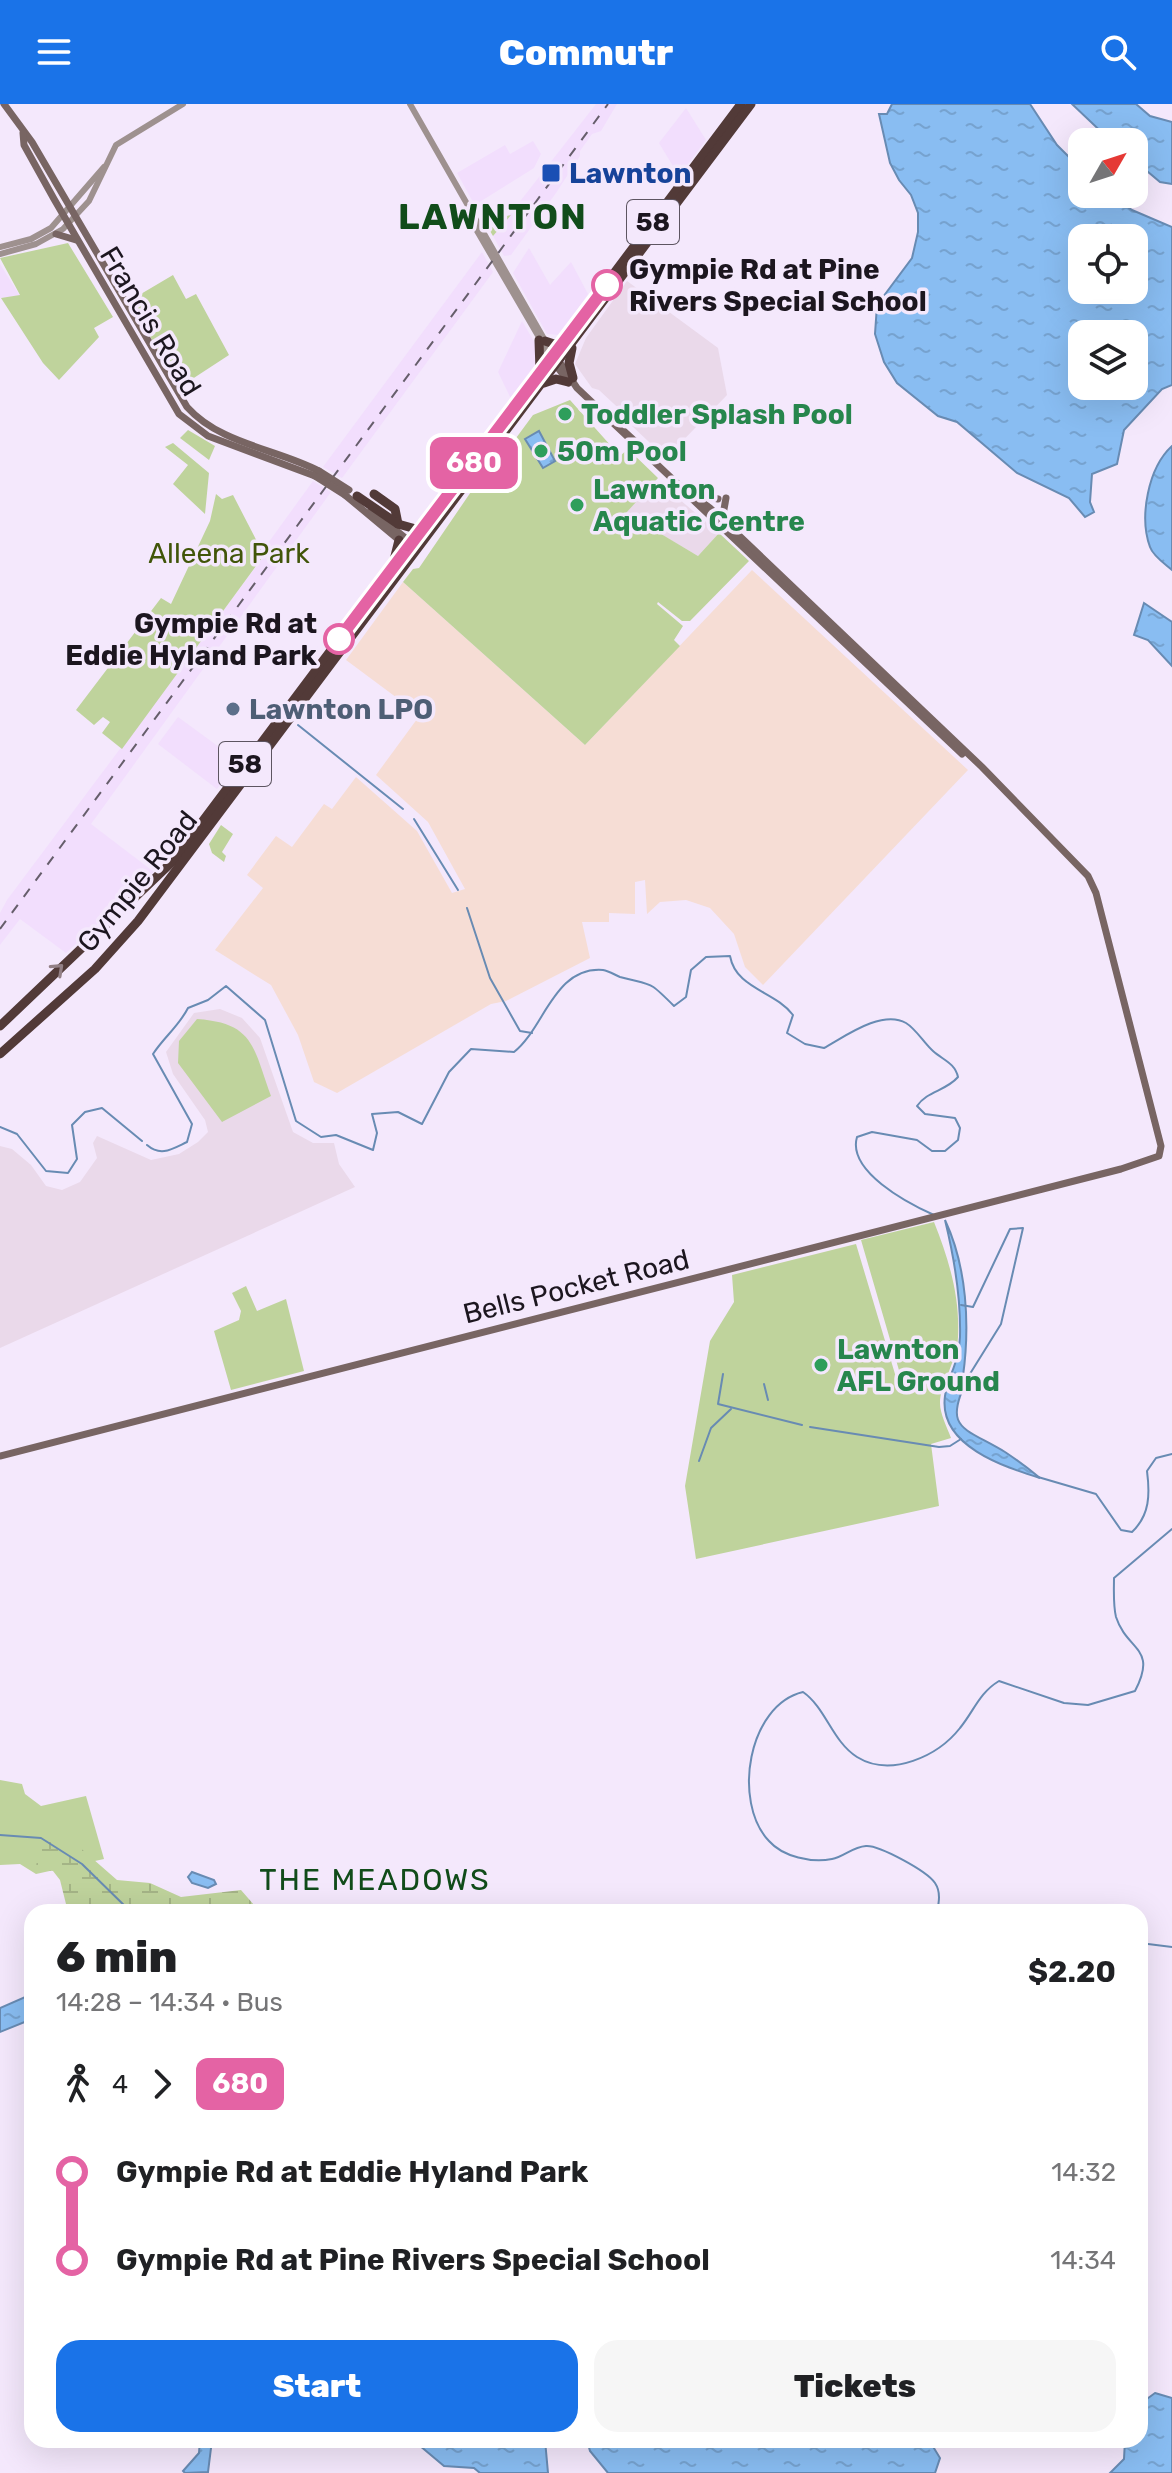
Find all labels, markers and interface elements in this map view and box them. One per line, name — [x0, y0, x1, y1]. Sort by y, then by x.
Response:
icon: menu — [32, 30, 76, 74]
icon: search — [1096, 30, 1140, 74]
text: Commutr — [499, 31, 673, 74]
north arrow — [1068, 128, 1148, 208]
map controls — [1068, 128, 1148, 400]
place label: Lawnton — [569, 157, 692, 190]
marker: Lawnton — [540, 162, 562, 184]
district label: LAWNTON — [398, 195, 588, 238]
road number: 58 — [627, 200, 679, 244]
button: locate — [1068, 224, 1148, 304]
street label: Francis Road — [93, 241, 208, 402]
place label: Gympie Rd at Pine Rivers Special School — [629, 253, 927, 318]
marker: Gympie Rd at Pine Rivers Special School — [592, 270, 622, 300]
button: layers — [1068, 320, 1148, 400]
place label: Toddler Splash Pool — [581, 398, 853, 431]
marker: Toddler Splash Pool — [556, 405, 574, 423]
place label: 50m Pool — [557, 435, 687, 468]
line badge: 680 — [428, 437, 520, 489]
marker: 50m Pool — [532, 442, 550, 460]
text: 680 — [446, 446, 502, 479]
place label: Lawnton Aquatic Centre — [593, 473, 805, 538]
marker: Lawnton Aquatic Centre — [568, 496, 586, 514]
park label: Alleena Park — [148, 537, 310, 570]
place label: Gympie Rd at Eddie Hyland Park — [65, 607, 318, 672]
marker: Gympie Rd at Eddie Hyland Park — [324, 624, 354, 654]
place label: Lawnton LPO — [249, 693, 433, 726]
marker: Lawnton LPO — [224, 700, 242, 718]
road number: 58 — [219, 742, 271, 786]
street label: Gympie Road — [71, 804, 204, 958]
one-way arrow — [49, 963, 63, 978]
street label: Bells Pocket Road — [460, 1242, 693, 1331]
place label: Lawnton AFL Ground — [837, 1333, 1000, 1398]
marker: Lawnton AFL Ground — [812, 1356, 830, 1374]
district label: THE MEADOWS — [259, 1862, 491, 1898]
text: 6 min — [56, 1931, 177, 1983]
text: $2.20 — [1028, 1954, 1116, 1990]
text: 14:28 – 14:34 · Bus — [56, 1987, 283, 2018]
icon: walk — [56, 2062, 100, 2106]
icon: forward — [140, 2062, 184, 2106]
text: 680 — [212, 2067, 268, 2100]
text: 4 — [112, 2069, 128, 2100]
text: Gympie Rd at Eddie Hyland Park — [116, 2154, 588, 2190]
text: 14:32 — [1051, 2157, 1116, 2188]
text: Gympie Rd at Pine Rivers Special School — [116, 2242, 710, 2278]
text: 14:34 — [1050, 2245, 1116, 2276]
button: Start — [56, 2340, 578, 2432]
button: Tickets — [594, 2340, 1116, 2432]

